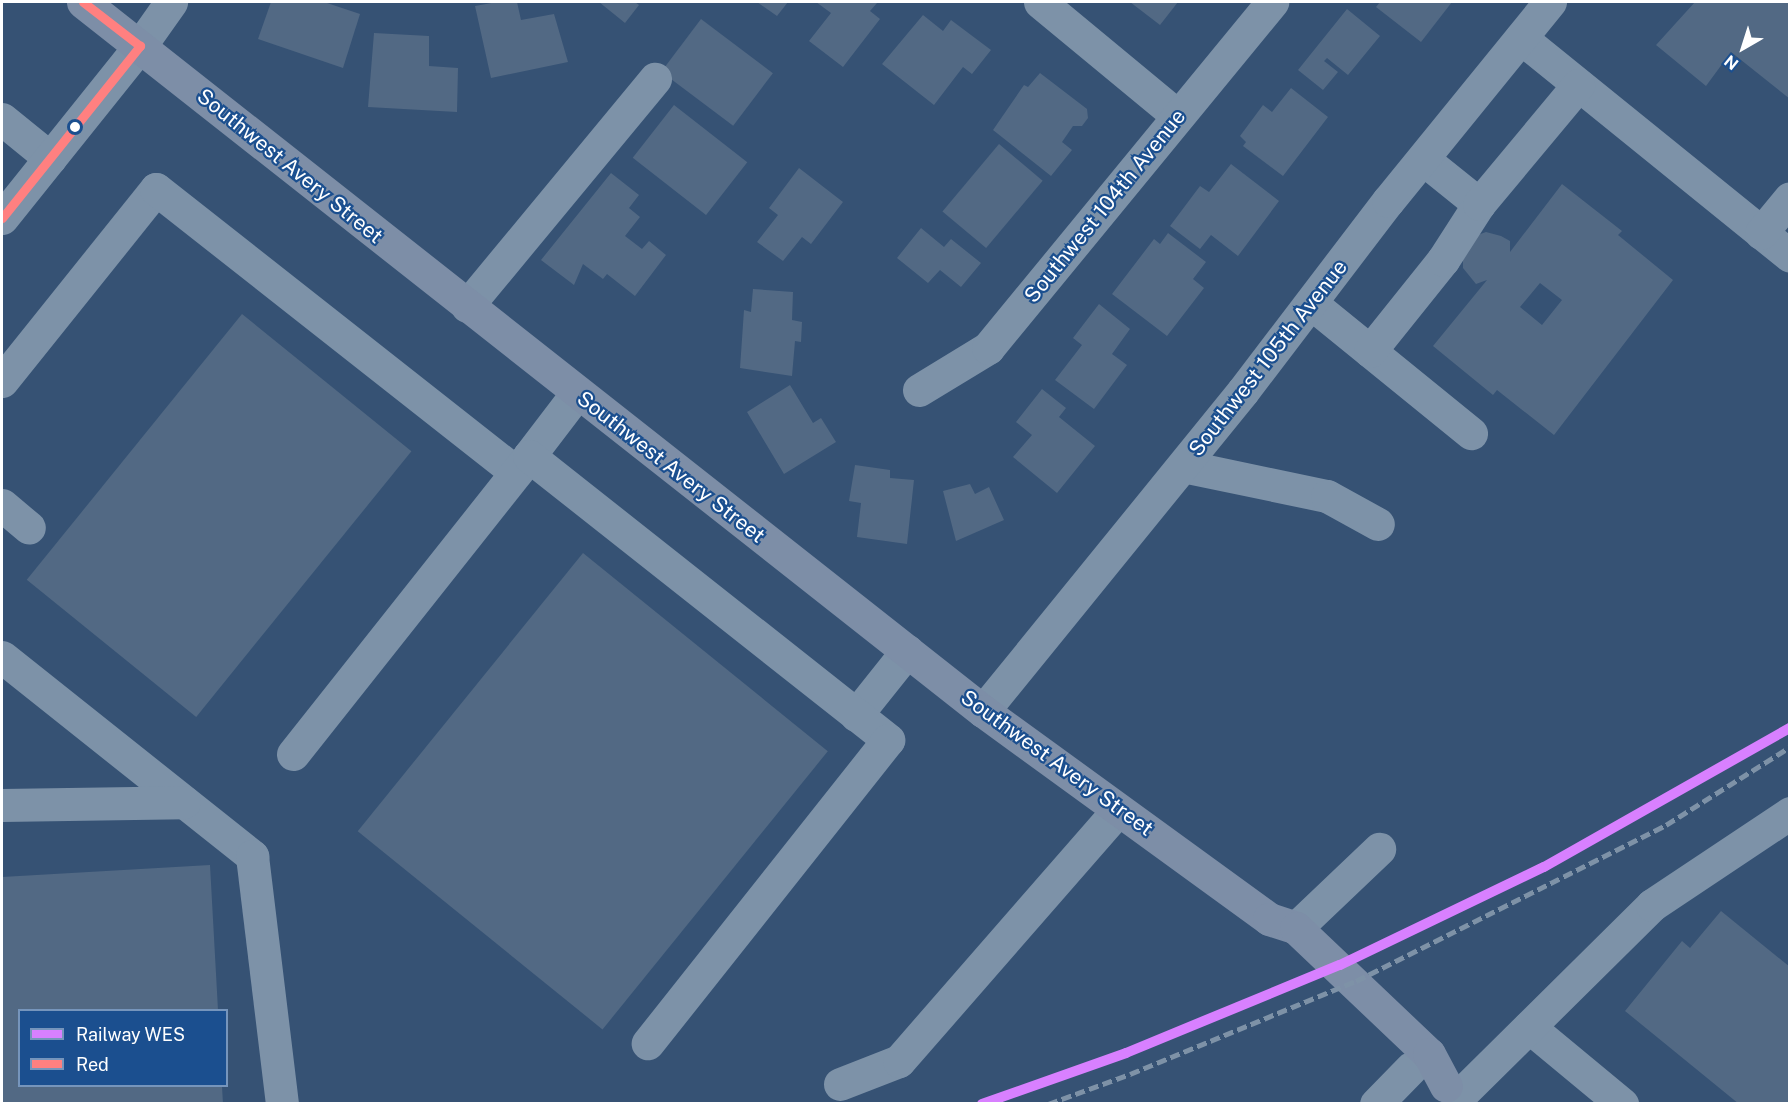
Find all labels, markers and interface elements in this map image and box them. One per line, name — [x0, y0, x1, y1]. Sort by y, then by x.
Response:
north arrow — [1713, 18, 1773, 78]
text: N — [1721, 51, 1742, 74]
street label: Southwest Avery Street — [192, 83, 388, 249]
street label: Southwest 104th Avenue — [1019, 104, 1191, 308]
unlabelled marker — [69, 121, 81, 133]
street label: Southwest 105th Avenue — [1184, 255, 1352, 461]
street label: Southwest Avery Street — [572, 386, 770, 548]
street label: Southwest Avery Street — [956, 685, 1158, 841]
legend — [18, 1009, 228, 1087]
text: Railway WES — [76, 1024, 185, 1045]
text: Red — [76, 1054, 109, 1075]

